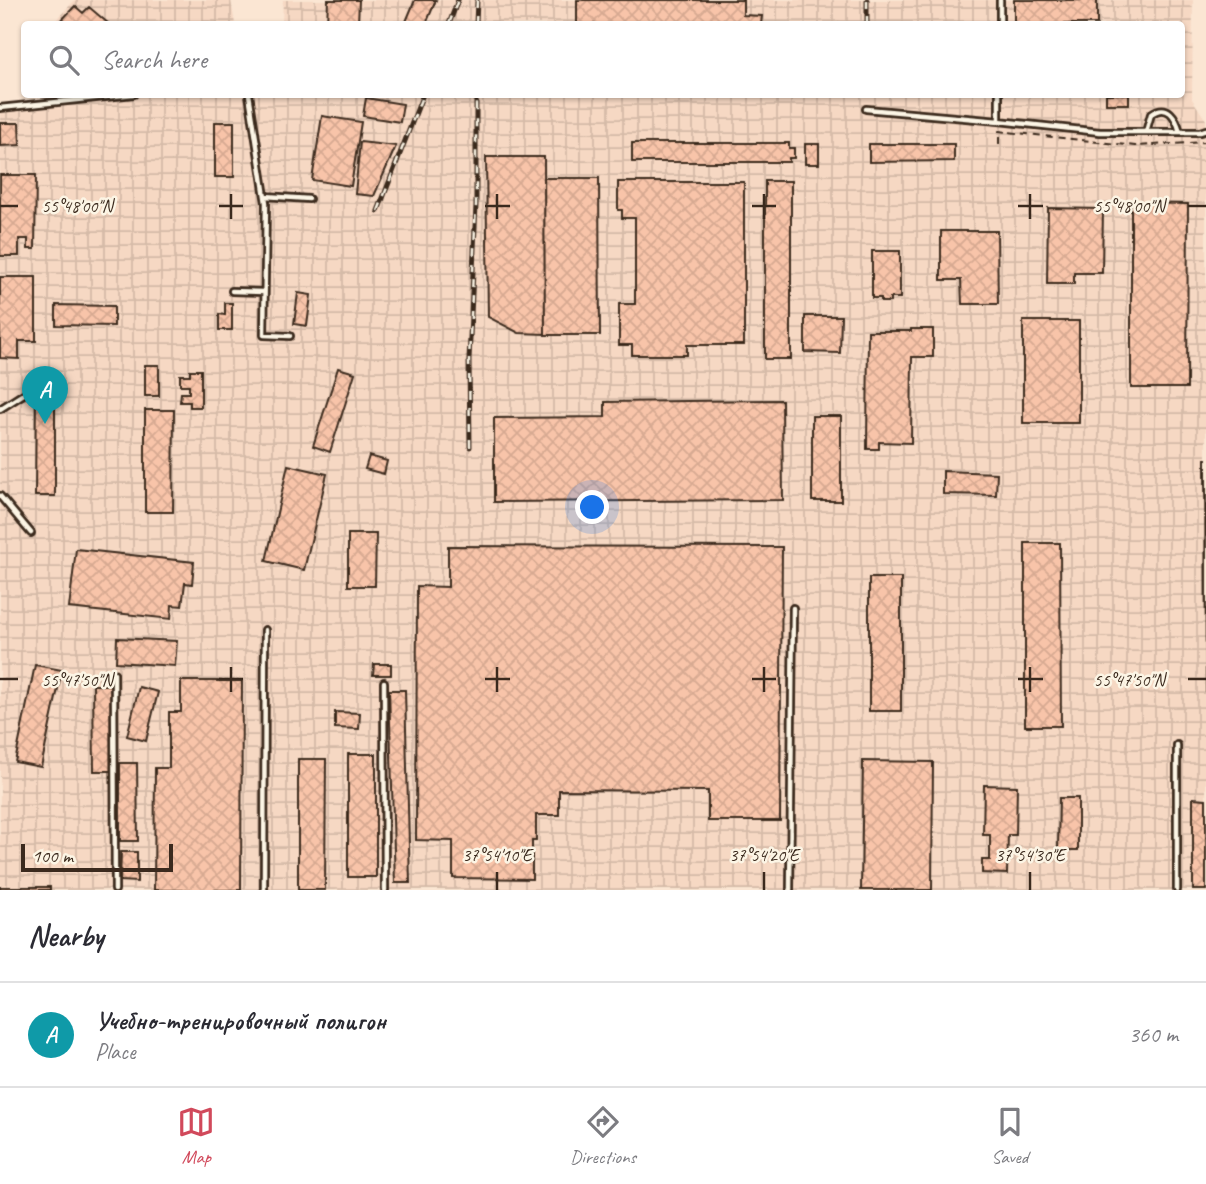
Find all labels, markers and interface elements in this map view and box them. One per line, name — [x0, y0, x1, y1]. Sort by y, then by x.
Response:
search box — [21, 21, 1185, 98]
icon: search — [45, 41, 83, 79]
text: Search here — [101, 43, 207, 76]
text: 55°48'00"N — [42, 195, 116, 217]
text: 55°48'00"N — [1094, 195, 1168, 217]
pin: A — [22, 366, 68, 424]
your location — [575, 490, 609, 524]
text: 55°47'50"N — [42, 669, 116, 691]
text: 55°47'50"N — [1094, 669, 1168, 691]
scale bar — [21, 841, 173, 873]
text: 100 m — [32, 844, 73, 868]
text: 37°54'10"E — [462, 844, 534, 866]
text: 37°54'20"E — [729, 844, 801, 866]
text: 37°54'30"E — [995, 844, 1067, 866]
text: Nearby — [28, 917, 104, 955]
text: Учебно-тренировочный полигон — [95, 1004, 386, 1037]
text: A — [45, 1020, 57, 1049]
text: 360 m — [1129, 1020, 1178, 1049]
text: Place — [95, 1037, 135, 1066]
tab: Map — [177, 1103, 215, 1169]
tab: Directions — [570, 1103, 636, 1169]
tab: Saved — [991, 1103, 1029, 1169]

